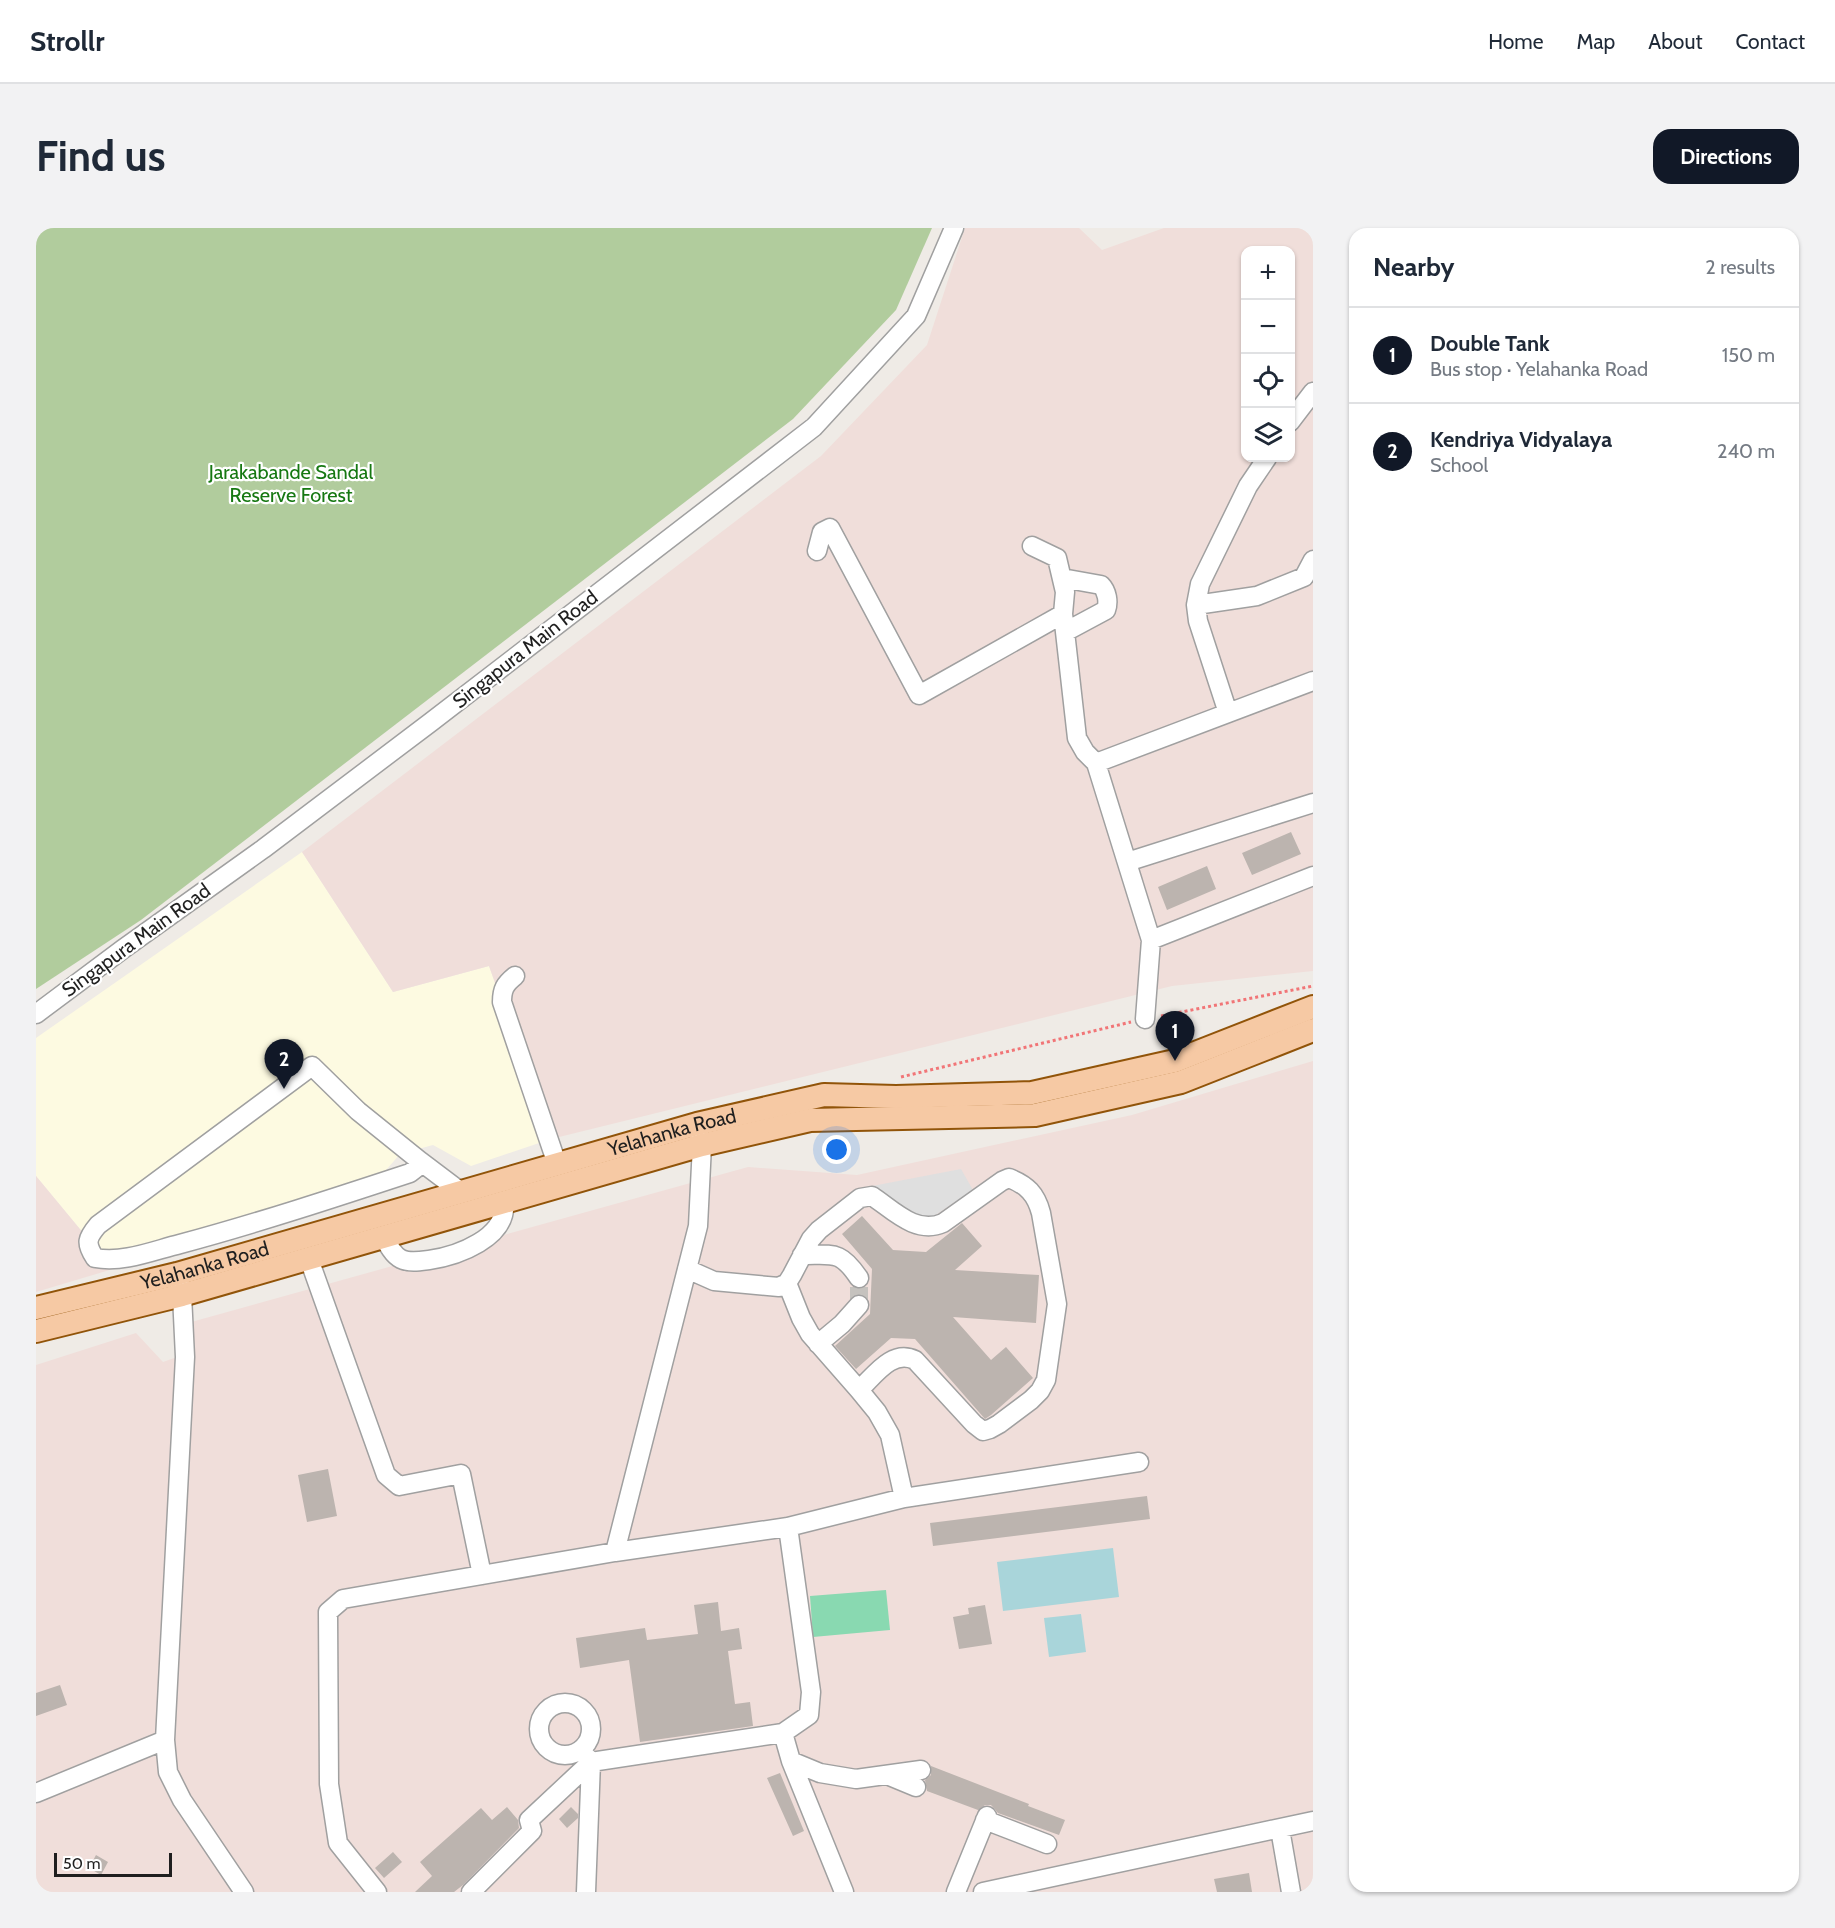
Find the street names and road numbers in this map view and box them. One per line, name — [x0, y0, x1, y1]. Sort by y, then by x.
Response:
street label: Singapura Main Road — [448, 585, 602, 713]
street label: Singapura Main Road — [57, 878, 215, 1002]
street label: Yelahanka Road — [604, 1103, 739, 1161]
street label: Yelahanka Road — [137, 1236, 272, 1295]

